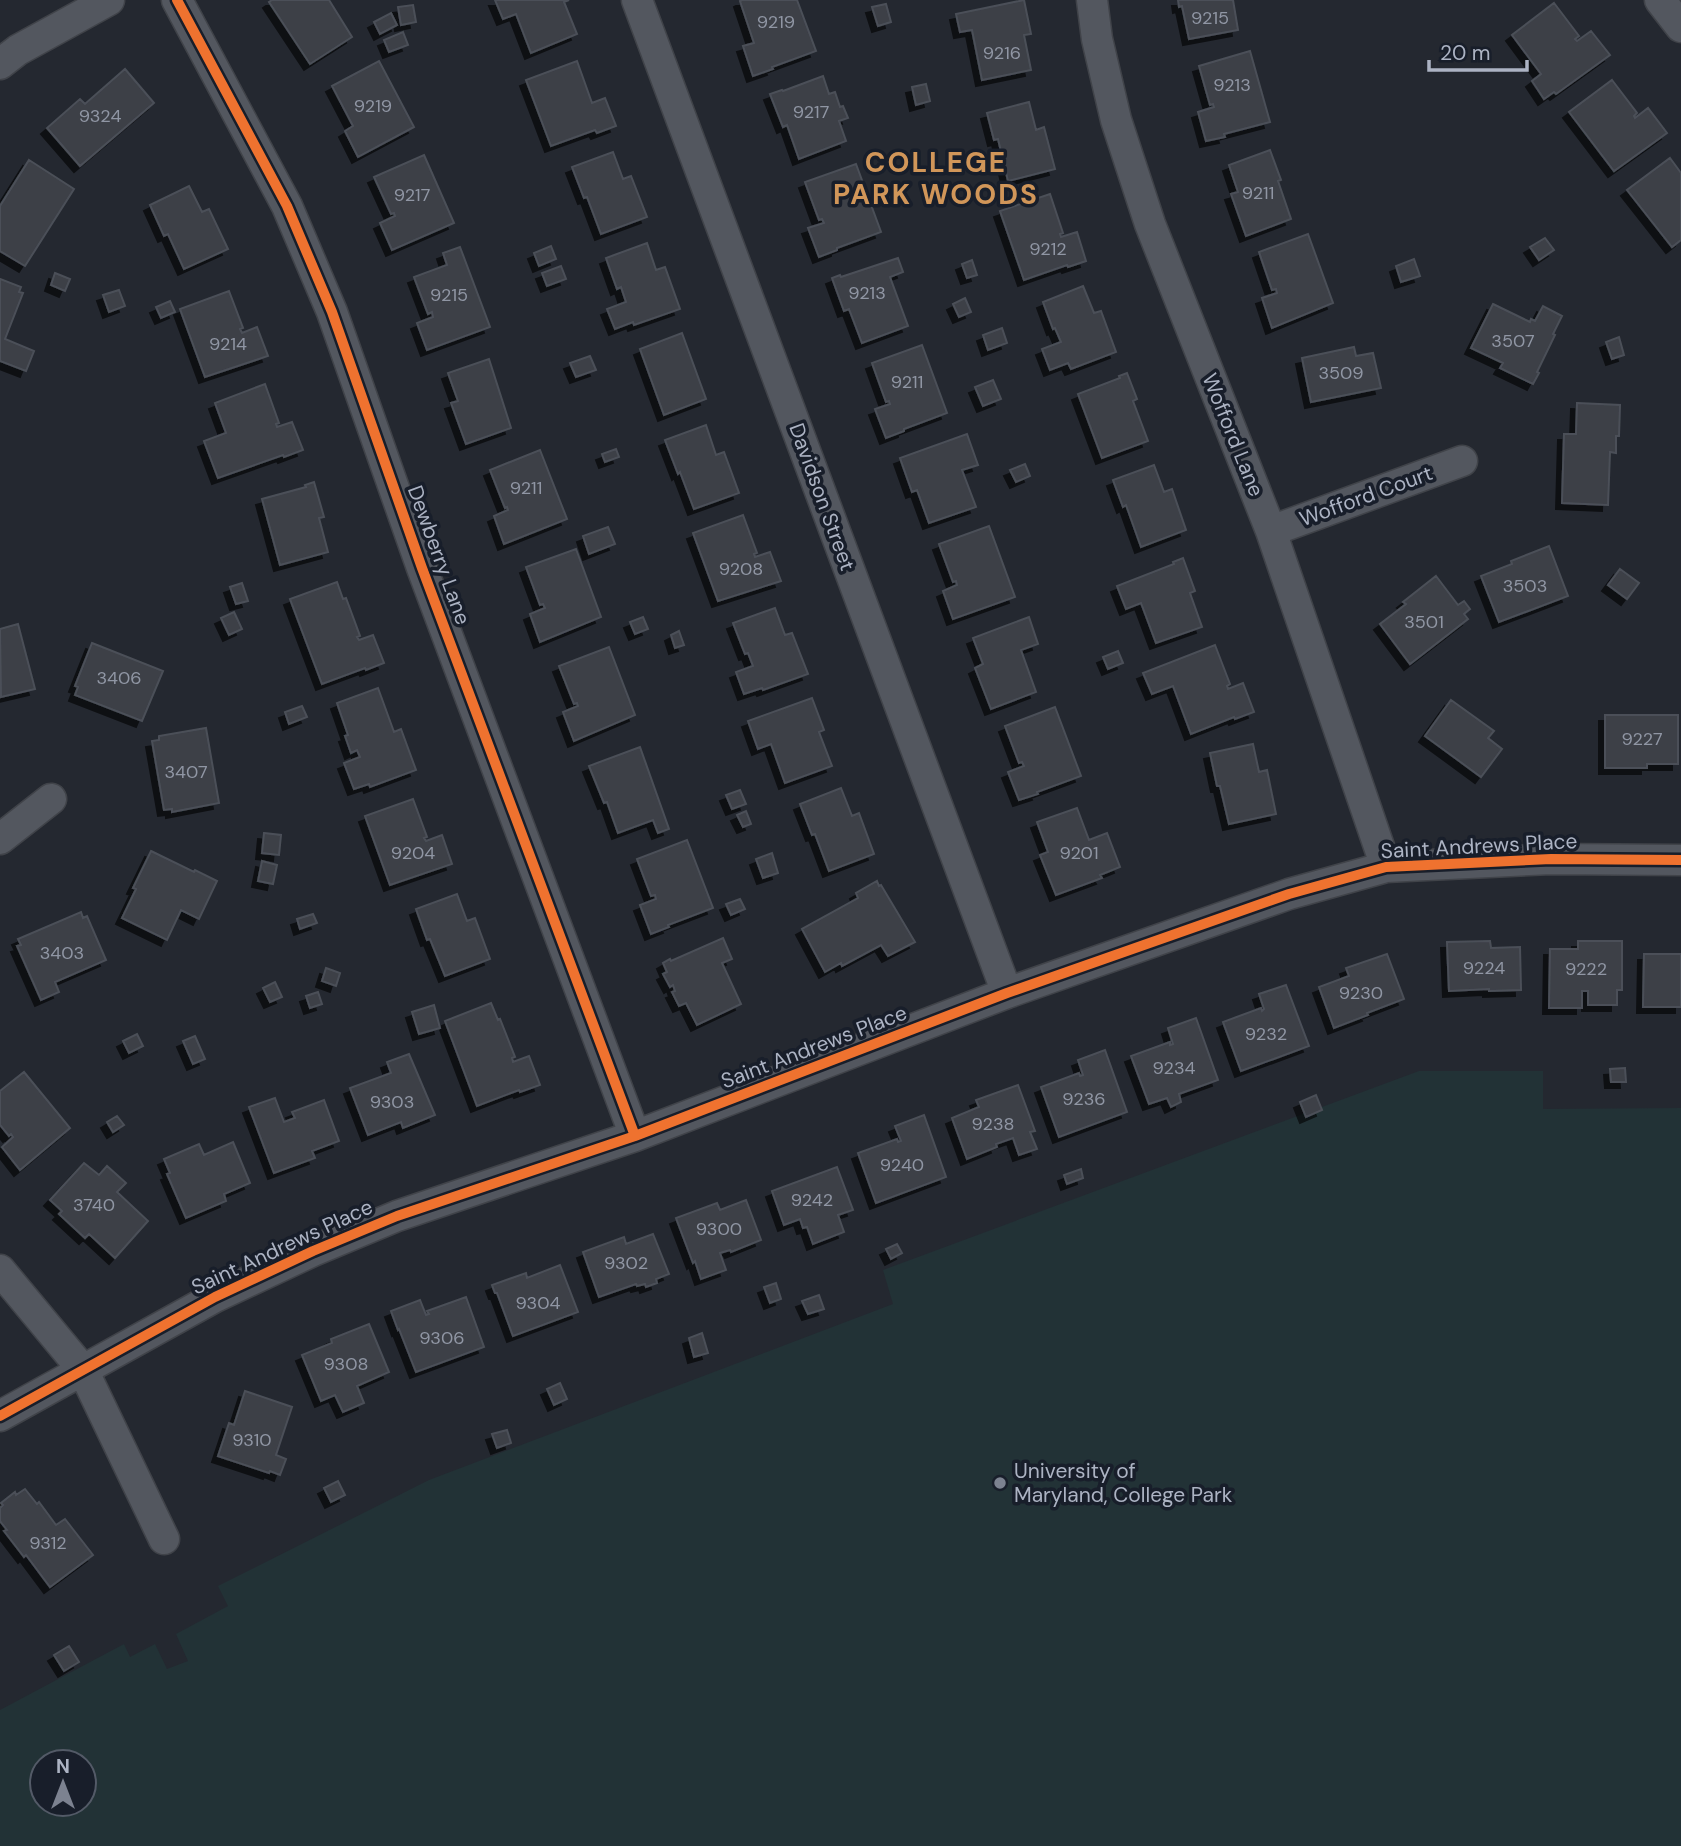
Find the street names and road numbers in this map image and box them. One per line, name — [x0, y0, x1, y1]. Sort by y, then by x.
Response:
street label: Wofford Lane — [1196, 369, 1270, 501]
street label: Davidson Street — [782, 419, 862, 575]
street label: Wofford Court — [1296, 459, 1436, 533]
street label: Dewberry Lane — [401, 481, 477, 629]
street label: Saint Andrews Place — [1380, 827, 1578, 865]
street label: Saint Andrews Place — [717, 999, 911, 1095]
street label: Saint Andrews Place — [187, 1193, 377, 1301]

